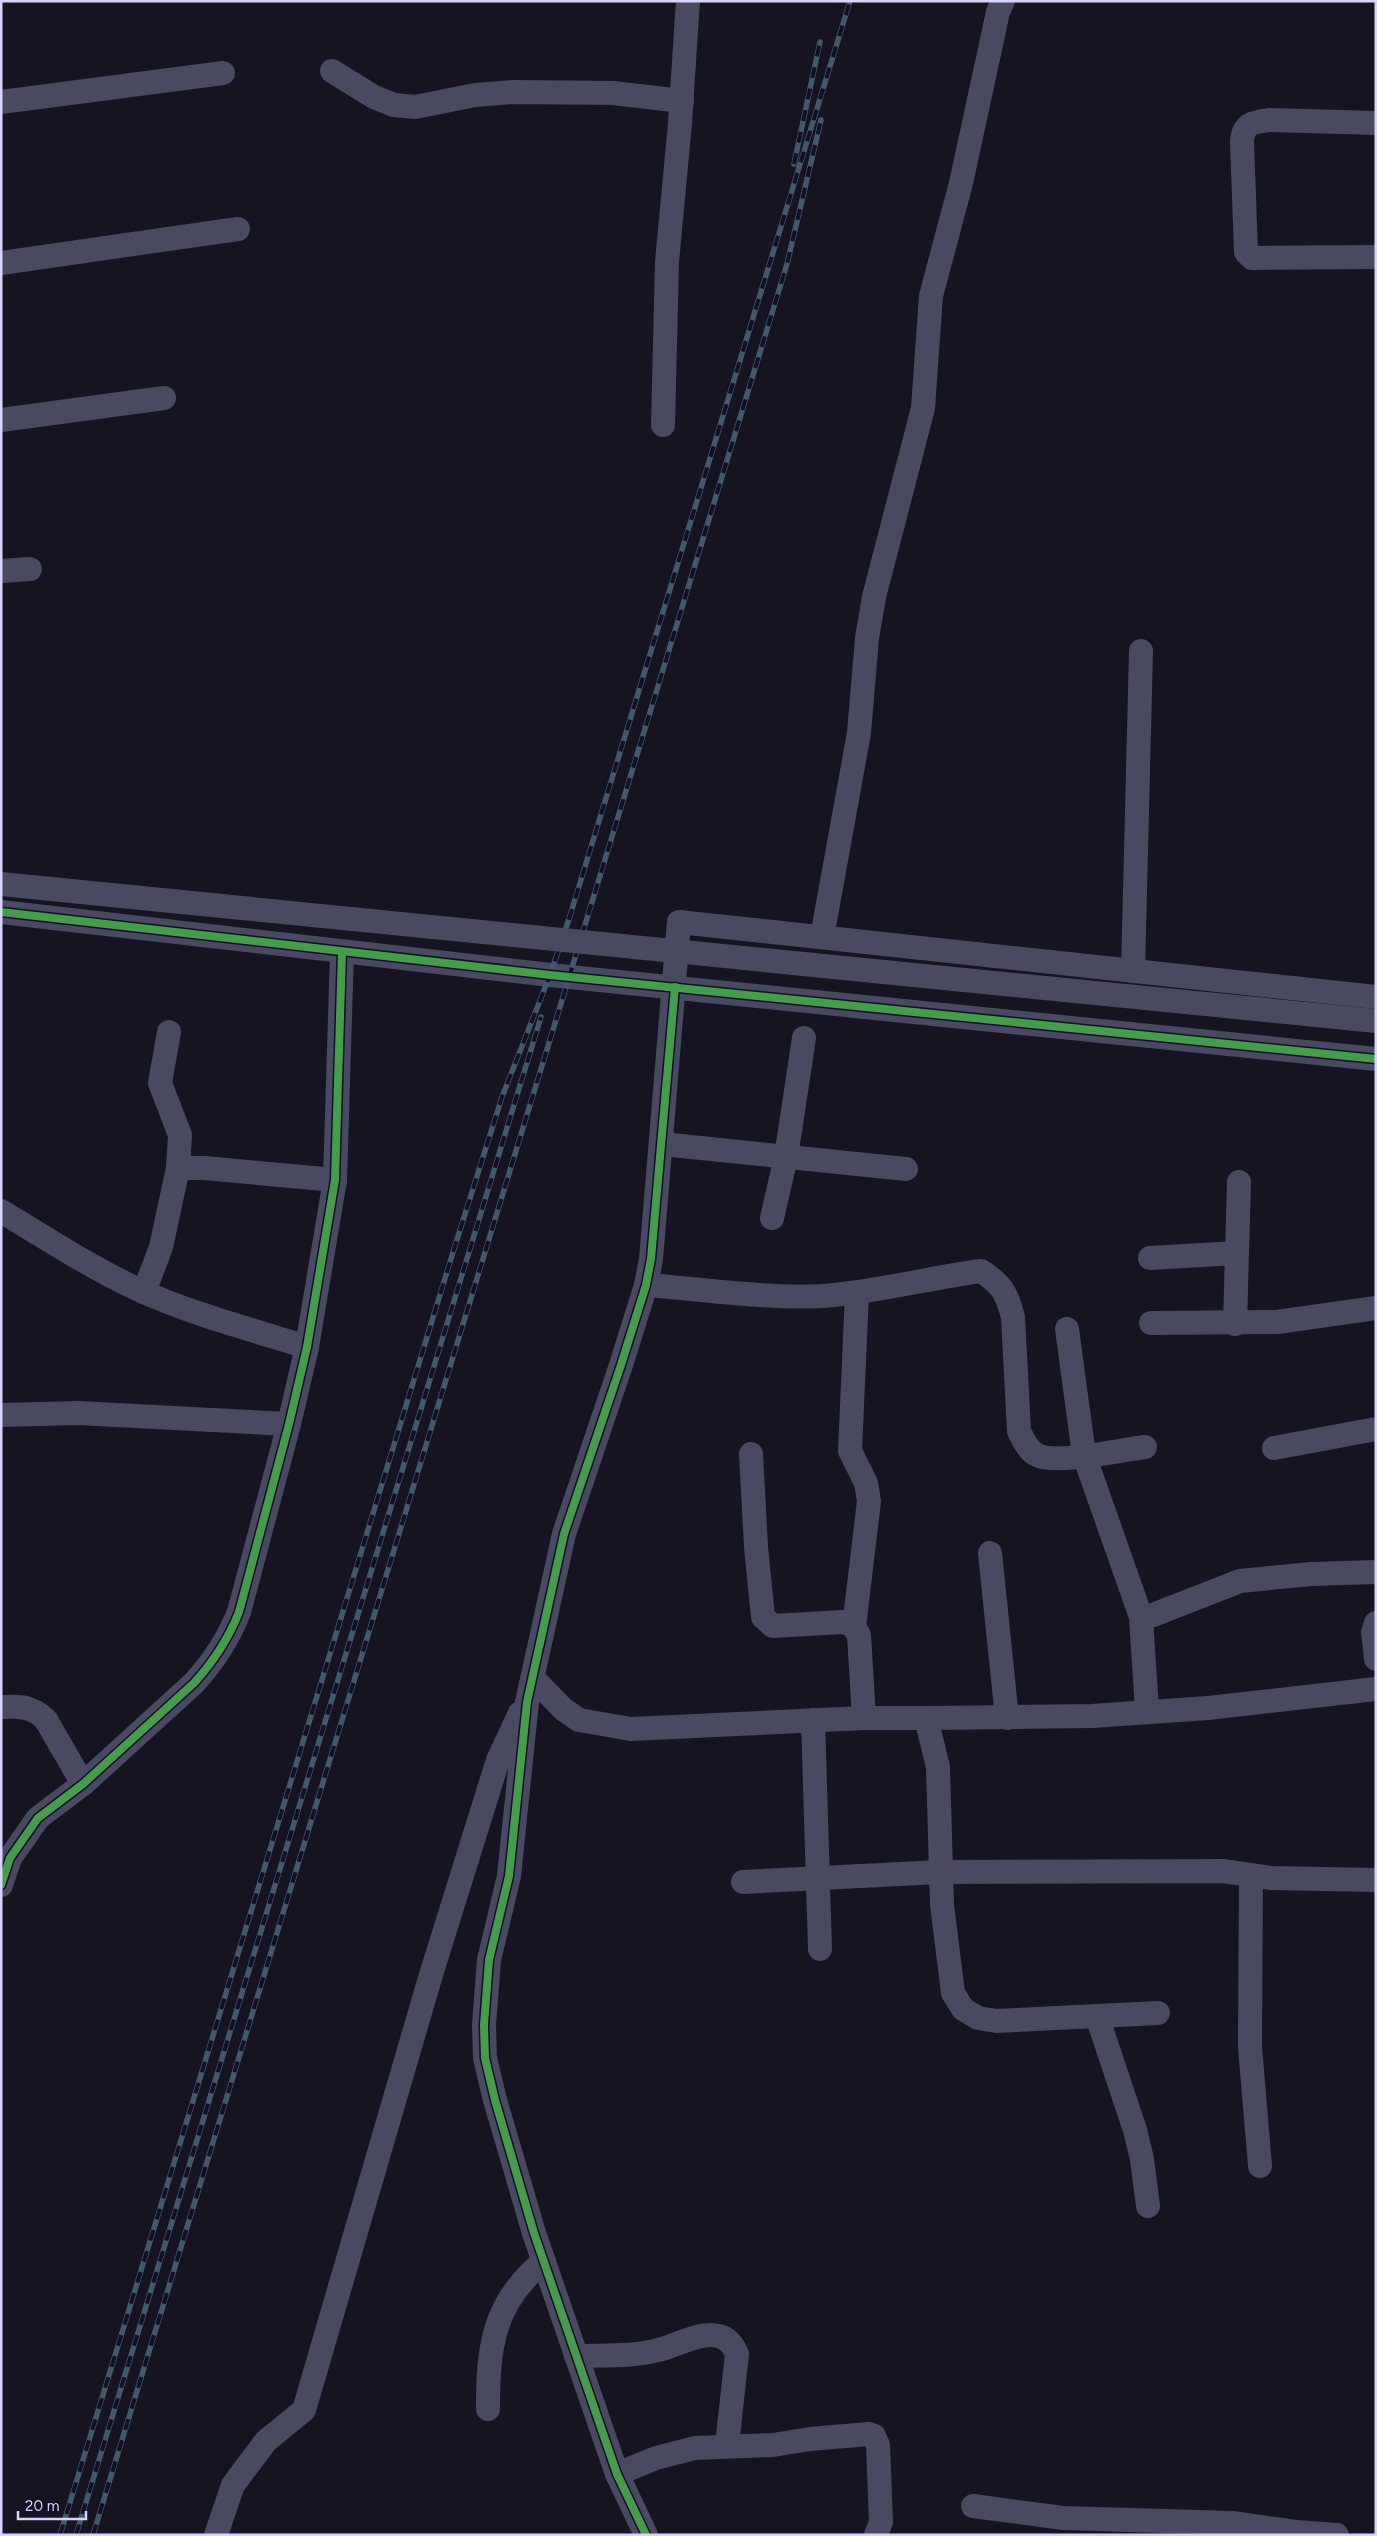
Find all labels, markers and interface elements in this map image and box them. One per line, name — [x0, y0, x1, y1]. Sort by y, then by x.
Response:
scale bar — [18, 2488, 85, 2520]
text: 20 m — [25, 2497, 59, 2515]

